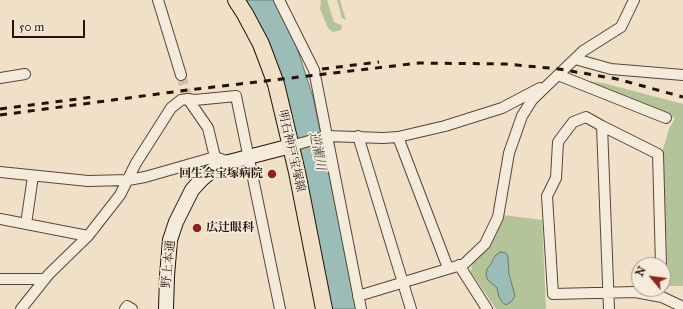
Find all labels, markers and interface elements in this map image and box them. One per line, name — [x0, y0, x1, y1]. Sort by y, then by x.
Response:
scale bar — [14, 12, 87, 38]
text: 50 m — [19, 20, 44, 34]
street label: 明石神戸宝塚線 — [275, 108, 307, 194]
water label: 逆瀬川 — [306, 130, 328, 172]
place label: 回生会宝塚病院 — [179, 167, 263, 181]
marker: 回生会宝塚病院 — [266, 168, 278, 180]
place label: 広辻眼科 — [206, 221, 254, 235]
marker: 広辻眼科 — [191, 222, 203, 234]
street label: 野上本通 — [159, 239, 179, 289]
north arrow — [631, 257, 671, 297]
text: N — [633, 264, 649, 279]

